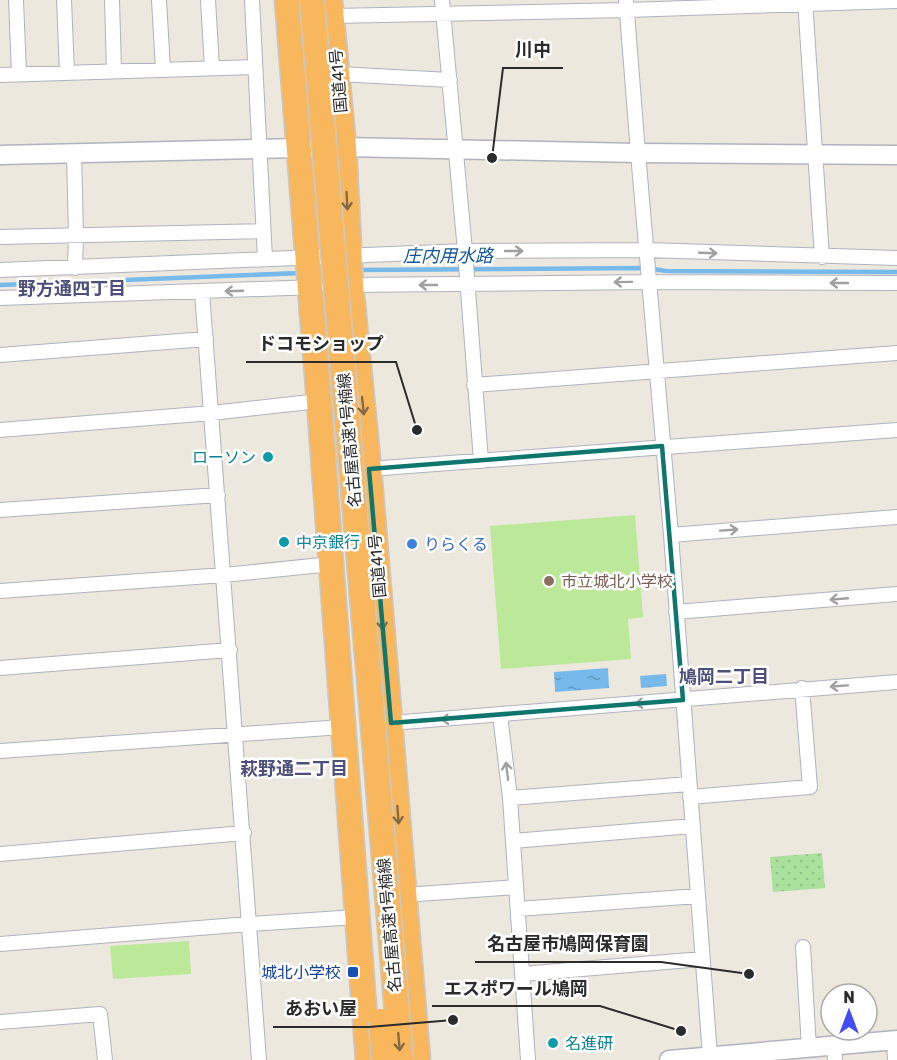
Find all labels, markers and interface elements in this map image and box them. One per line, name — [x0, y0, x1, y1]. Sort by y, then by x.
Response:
callout: 川中 — [503, 32, 563, 68]
text: 川中 — [515, 39, 551, 61]
street label: 国道41号 — [326, 48, 351, 114]
one-way arrow — [342, 191, 353, 211]
water label: 庄内用水路 — [403, 245, 495, 267]
one-way arrow — [503, 245, 523, 257]
one-way arrow — [698, 247, 718, 258]
one-way arrow — [613, 276, 633, 288]
one-way arrow — [829, 277, 849, 289]
district label: 野方通四丁目 — [18, 278, 126, 300]
one-way arrow — [418, 279, 438, 291]
one-way arrow — [224, 285, 244, 296]
callout: ドコモショップ — [246, 326, 396, 362]
text: ドコモショップ — [258, 333, 384, 355]
street label: 名古屋高速1号楠線 — [334, 372, 365, 508]
one-way arrow — [358, 396, 369, 415]
place label: ローソン — [192, 448, 256, 467]
marker: ローソン — [261, 450, 275, 464]
one-way arrow — [719, 524, 739, 535]
place label: 中京銀行 — [296, 533, 360, 552]
street label: 国道41号 — [365, 533, 390, 599]
marker: 中京銀行 — [277, 535, 291, 549]
place label: りらくる — [424, 535, 488, 554]
marker: りらくる — [405, 537, 419, 551]
place label: 市立城北小学校 — [561, 572, 673, 591]
marker: 市立城北小学校 — [542, 574, 556, 588]
one-way arrow — [829, 594, 849, 605]
one-way arrow — [377, 611, 388, 631]
district label: 鳩岡二丁目 — [679, 666, 769, 688]
one-way arrow — [829, 681, 849, 692]
one-way arrow — [635, 698, 655, 709]
one-way arrow — [441, 713, 460, 724]
district label: 萩野通二丁目 — [240, 758, 348, 780]
one-way arrow — [501, 762, 512, 782]
one-way arrow — [392, 805, 403, 825]
street label: 名古屋高速1号楠線 — [374, 857, 405, 993]
callout: 名古屋市鳩岡保育園 — [475, 926, 661, 962]
text: 名古屋市鳩岡保育園 — [487, 933, 649, 955]
place label: 城北小学校 — [261, 963, 341, 982]
marker: 城北小学校 — [346, 965, 360, 979]
callout: エスポワール鳩岡 — [432, 970, 600, 1006]
text: エスポワール鳩岡 — [444, 978, 588, 1000]
north arrow — [819, 982, 879, 1042]
text: N — [843, 988, 855, 1007]
callout: あおい屋 — [273, 991, 369, 1027]
text: あおい屋 — [285, 998, 357, 1020]
one-way arrow — [394, 1031, 405, 1051]
place label: 名進研 — [565, 1034, 613, 1053]
marker: 名進研 — [546, 1036, 560, 1050]

